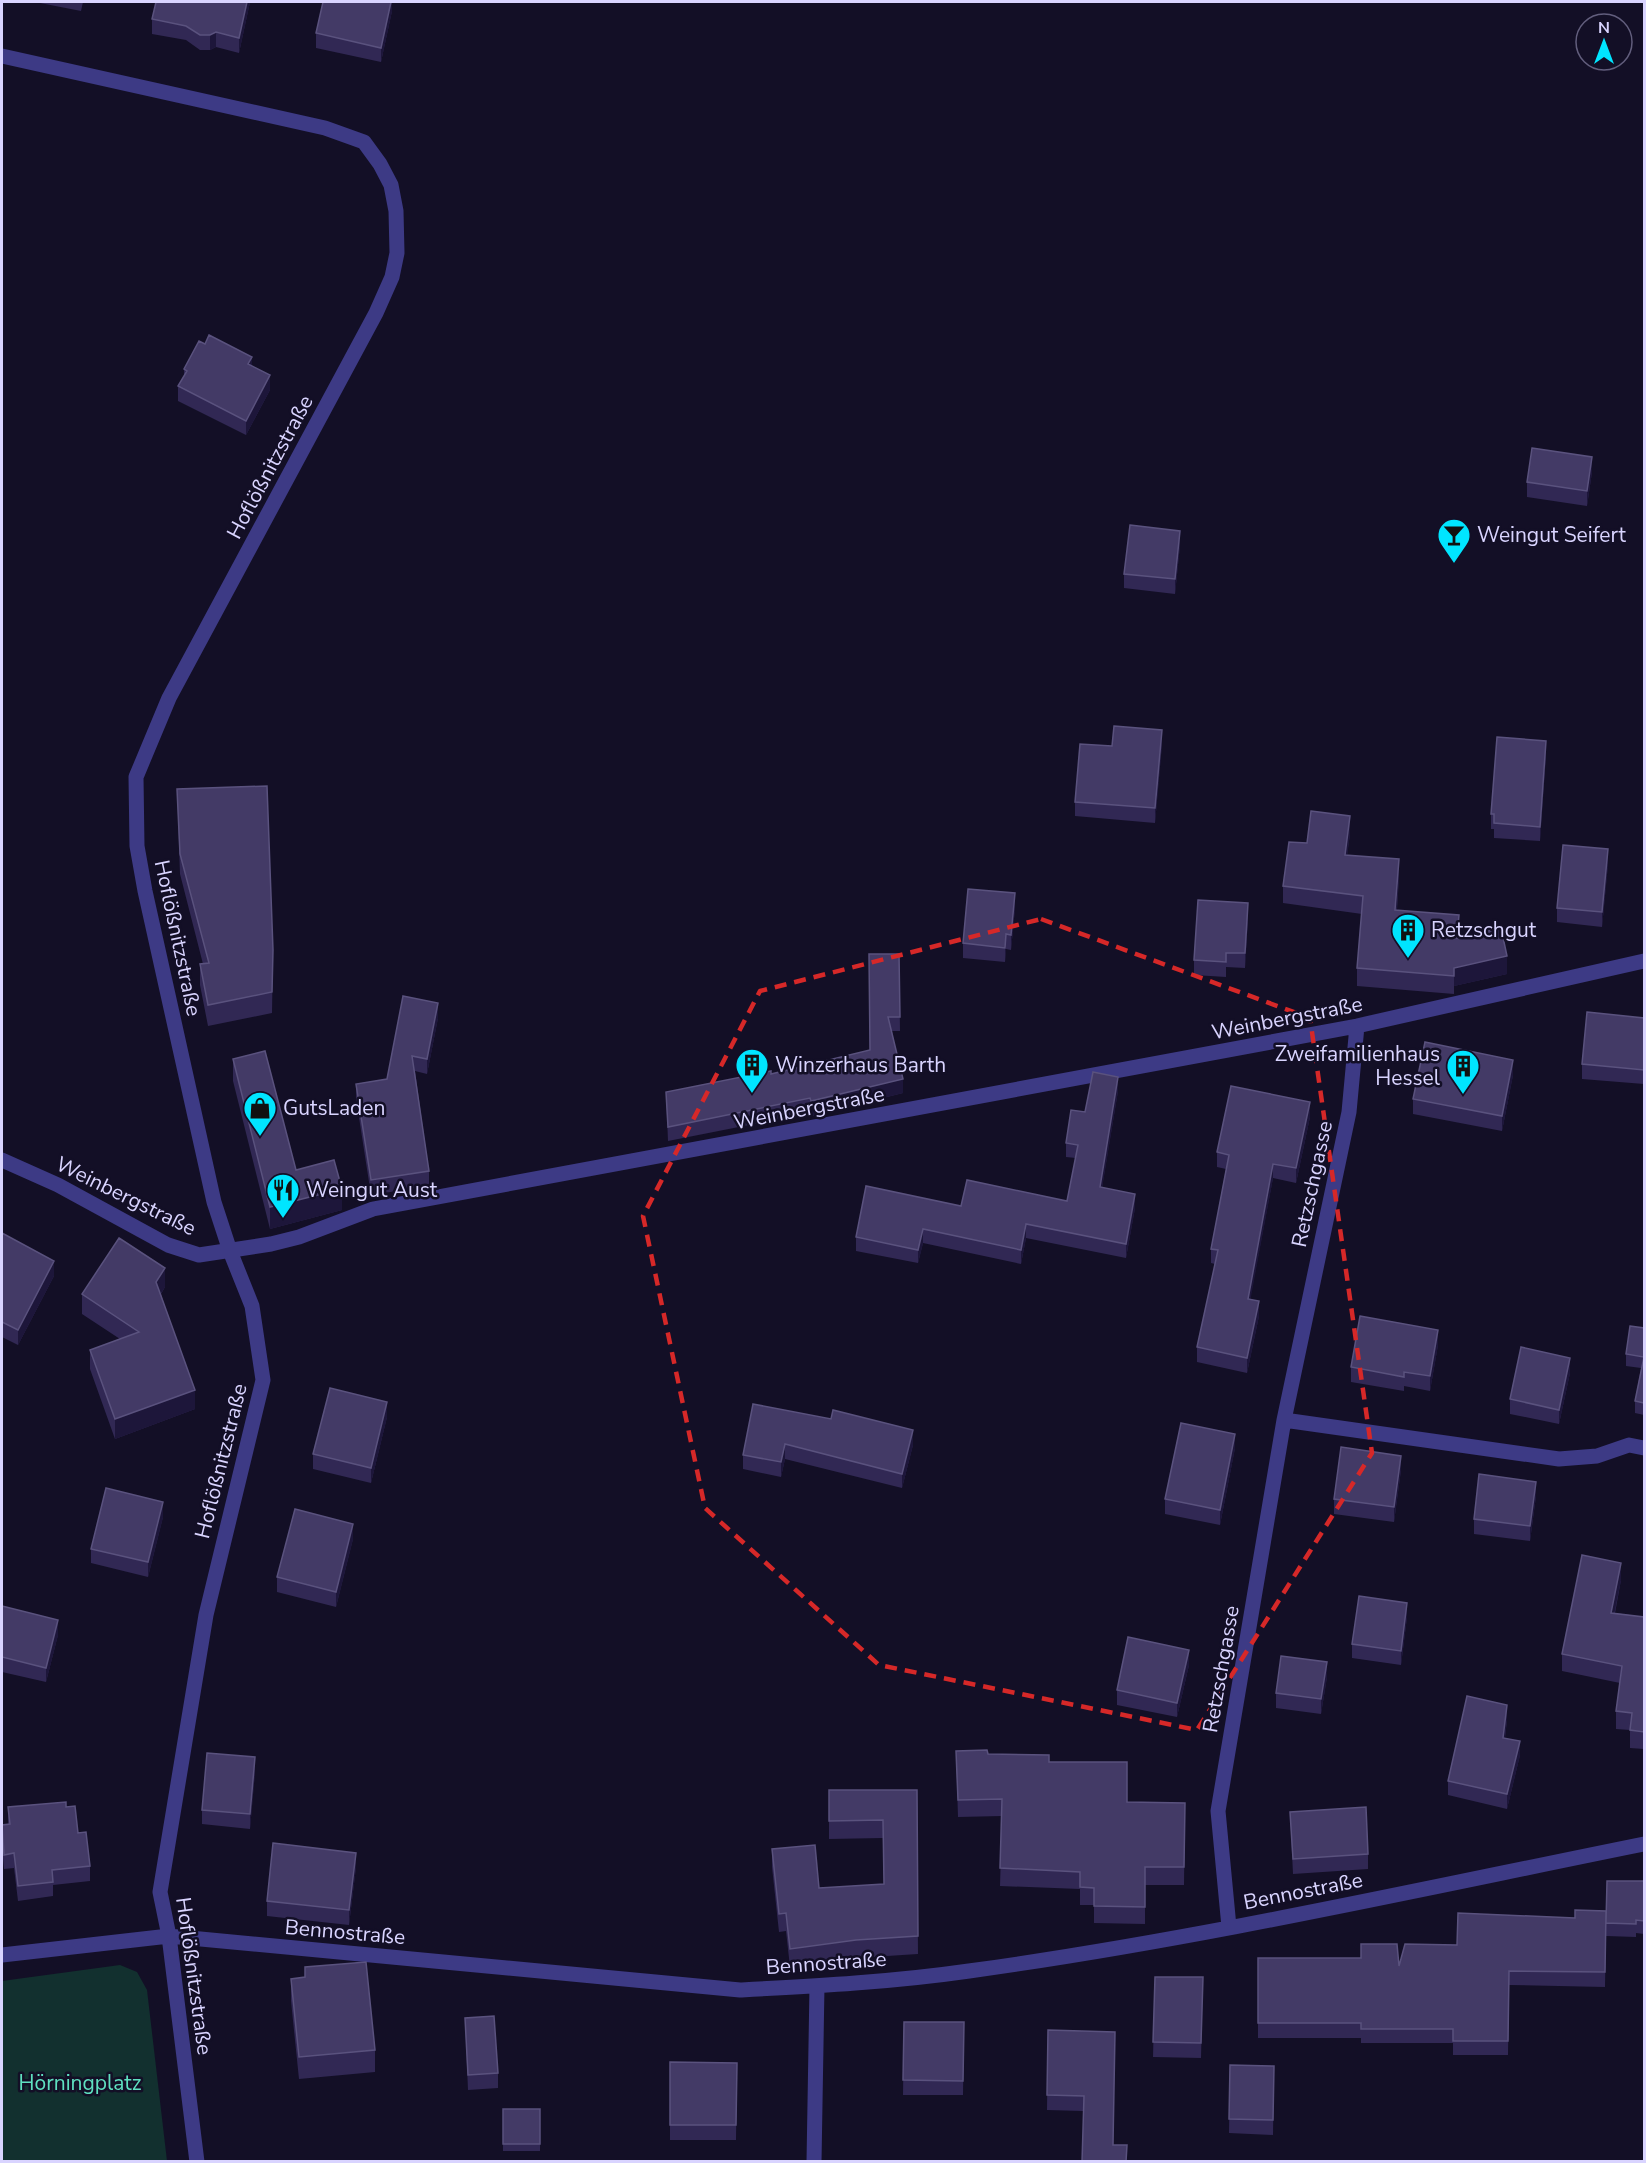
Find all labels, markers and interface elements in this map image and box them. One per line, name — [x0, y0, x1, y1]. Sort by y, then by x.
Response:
north arrow — [1574, 12, 1634, 72]
text: N — [1598, 17, 1610, 39]
street label: Hoflößnitzstraße — [220, 390, 320, 544]
bar icon: Weingut Seifert — [1436, 517, 1472, 564]
place label: Weingut Seifert — [1477, 521, 1627, 549]
street label: Hoflößnitzstraße — [148, 857, 208, 1019]
building icon: Retzschgut — [1390, 912, 1426, 959]
place label: Retzschgut — [1431, 916, 1537, 944]
street label: Weinbergstraße — [1209, 990, 1365, 1046]
place label: Zweifamilienhaus Hessel — [1275, 1040, 1441, 1092]
building icon: Winzerhaus Barth — [734, 1047, 770, 1094]
building icon: Zweifamilienhaus Hessel — [1445, 1048, 1481, 1095]
place label: Winzerhaus Barth — [775, 1051, 946, 1079]
street label: Weinbergstraße — [731, 1080, 887, 1136]
shop icon: GutsLaden — [242, 1090, 278, 1137]
place label: GutsLaden — [283, 1094, 385, 1122]
street label: Retzschgasse — [1285, 1118, 1339, 1250]
street label: Weinbergstraße — [51, 1150, 201, 1242]
restaurant icon: Weingut Aust — [265, 1172, 301, 1219]
place label: Weingut Aust — [306, 1176, 438, 1204]
street label: Hoflößnitzstraße — [188, 1380, 254, 1542]
street label: Retzschgasse — [1196, 1603, 1246, 1735]
street label: Bennostraße — [1241, 1866, 1365, 1916]
street label: Hoflößnitzstraße — [169, 1895, 219, 2057]
street label: Bennostraße — [284, 1913, 406, 1951]
street label: Bennostraße — [765, 1945, 887, 1981]
park label: Hörningplatz — [19, 2069, 142, 2097]

